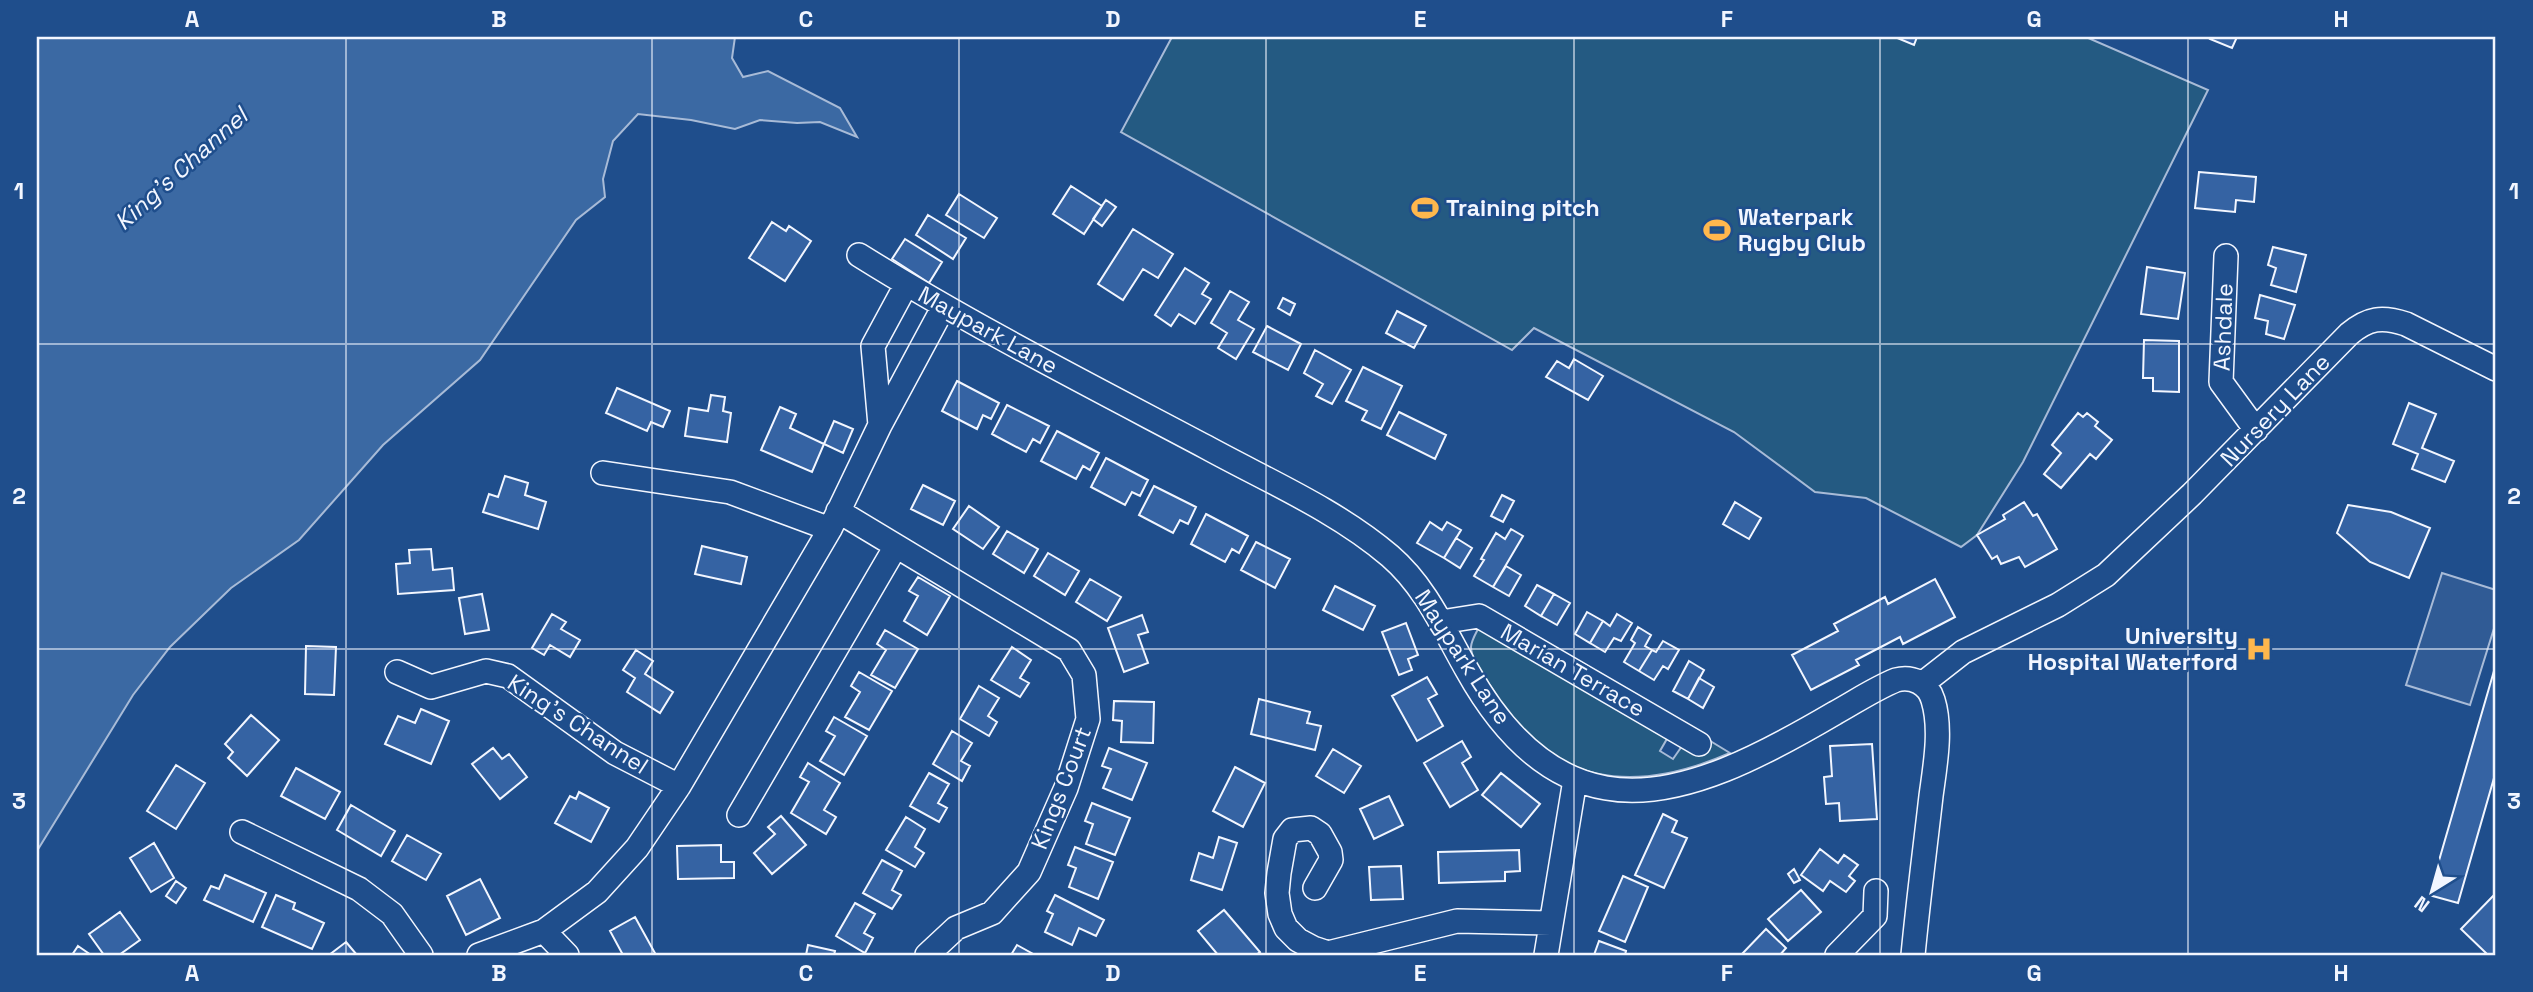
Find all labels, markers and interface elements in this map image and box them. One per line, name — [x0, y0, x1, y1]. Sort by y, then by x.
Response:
text: A — [185, 4, 200, 34]
text: B — [491, 4, 507, 34]
text: C — [799, 4, 813, 34]
text: D — [1105, 4, 1121, 34]
text: E — [1414, 4, 1426, 34]
text: F — [1721, 4, 1733, 34]
text: G — [2026, 4, 2042, 34]
text: H — [2333, 4, 2349, 34]
water label: King's Channel — [108, 99, 256, 237]
text: 1 — [14, 176, 24, 206]
text: 1 — [2509, 176, 2519, 206]
sports icon: Training pitch — [1410, 193, 1440, 223]
place label: Training pitch — [1446, 193, 1600, 223]
place label: Waterpark Rugby Club — [1738, 202, 1866, 258]
sports icon: Waterpark Rugby Club — [1702, 215, 1732, 245]
street label: Maypark Lane — [913, 279, 1063, 381]
street label: Ashdale — [2206, 283, 2240, 371]
street label: Nursery Lane — [2214, 347, 2336, 473]
text: 2 — [12, 481, 26, 511]
text: 2 — [2507, 481, 2521, 511]
street label: Maypark Lane — [1408, 584, 1518, 730]
street label: Marian Terrace — [1495, 616, 1651, 724]
place label: University Hospital Waterford — [2028, 621, 2238, 677]
hospital icon: University Hospital Waterford — [2244, 634, 2274, 664]
street label: King's Channel — [502, 667, 654, 781]
street label: Kings Court — [1024, 722, 1098, 854]
text: 3 — [12, 786, 26, 816]
text: 3 — [2507, 786, 2521, 816]
north arrow — [2396, 856, 2466, 926]
text: N — [2409, 890, 2435, 918]
text: A — [185, 958, 200, 988]
text: B — [491, 958, 507, 988]
text: C — [799, 958, 813, 988]
text: D — [1105, 958, 1121, 988]
text: E — [1414, 958, 1426, 988]
text: F — [1721, 958, 1733, 988]
text: G — [2026, 958, 2042, 988]
text: H — [2333, 958, 2349, 988]

